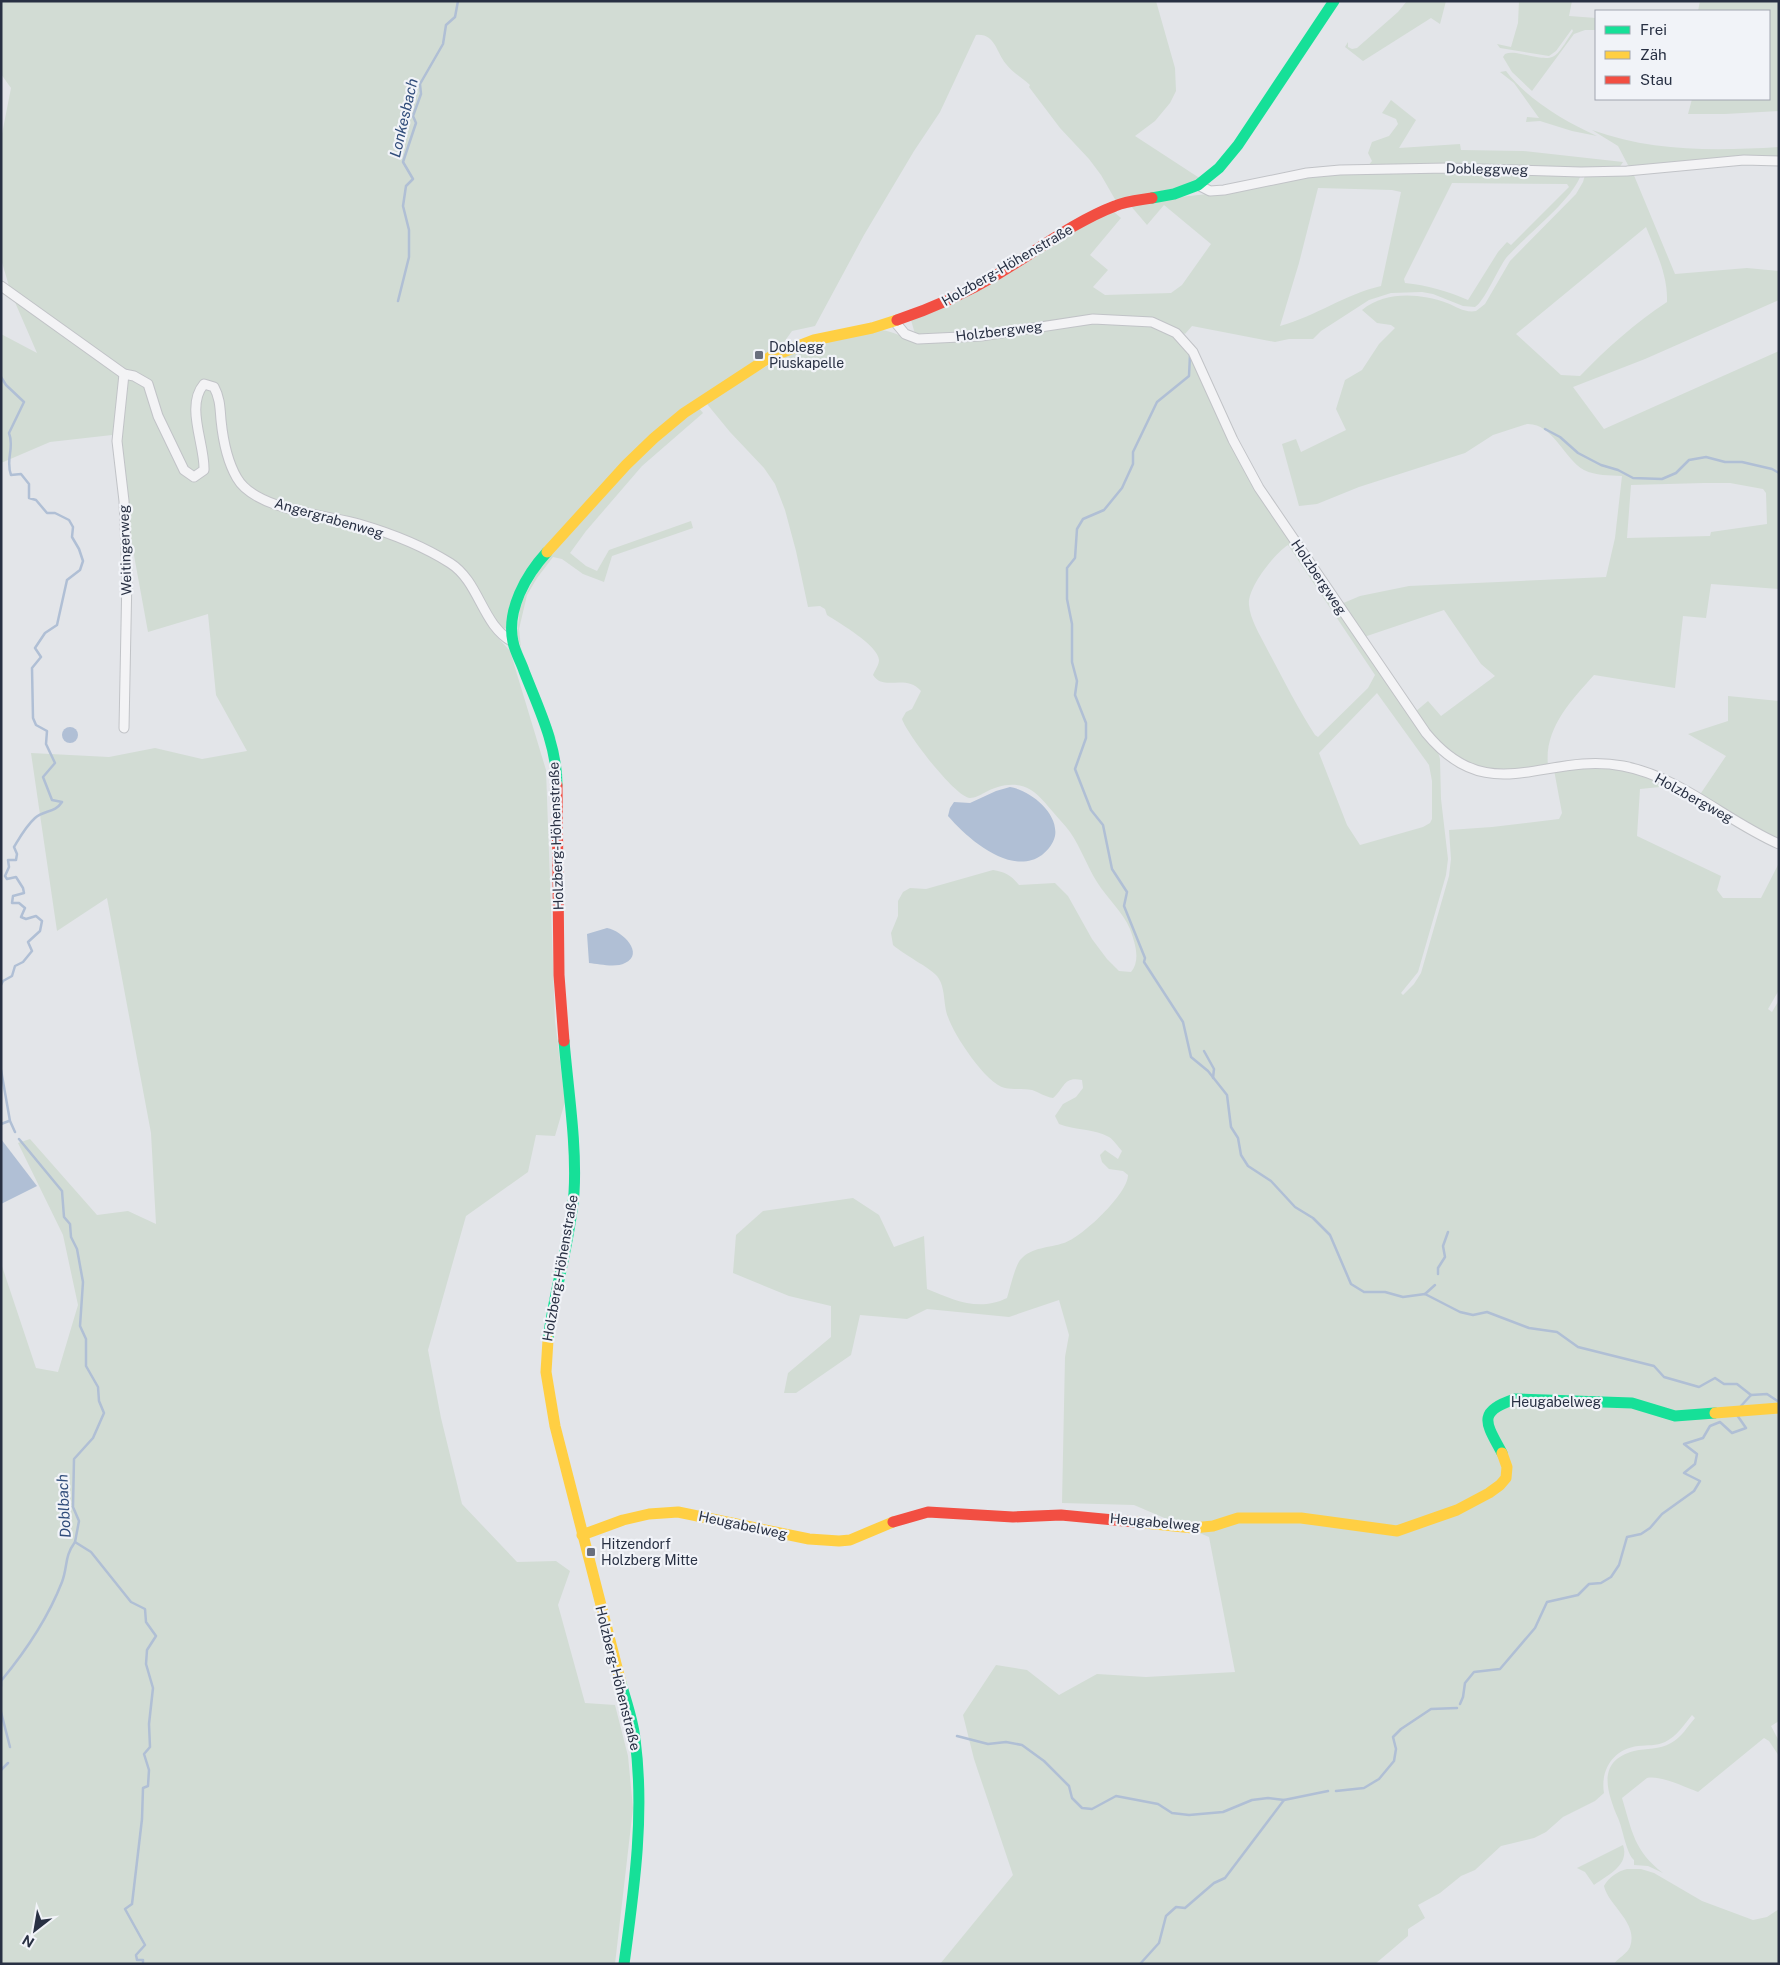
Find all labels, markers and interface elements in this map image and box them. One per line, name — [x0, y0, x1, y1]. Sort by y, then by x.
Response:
legend — [1595, 10, 1770, 100]
text: Frei — [1640, 21, 1667, 38]
text: Zäh — [1640, 46, 1667, 63]
text: Stau — [1640, 71, 1673, 88]
water label: Lonkesbach — [386, 77, 421, 159]
street label: Dobleggweg — [1446, 160, 1529, 178]
street label: Holzberg-Höhenstraße — [939, 221, 1075, 309]
street label: Holzbergweg — [955, 318, 1044, 344]
place label: Doblegg Piuskapelle — [769, 339, 844, 371]
marker: Doblegg Piuskapelle — [753, 349, 765, 361]
street label: Angergrabenweg — [273, 495, 386, 541]
street label: Weitingerweg — [115, 504, 135, 596]
street label: Holzbergweg — [1288, 536, 1350, 618]
street label: Holzberg-Höhenstraße — [545, 761, 567, 911]
street label: Holzbergweg — [1652, 770, 1736, 826]
street label: Holzberg-Höhenstraße — [539, 1193, 581, 1343]
street label: Heugabelweg — [1511, 1394, 1602, 1410]
water label: Doblbach — [53, 1474, 74, 1538]
street label: Heugabelweg — [697, 1508, 789, 1542]
street label: Heugabelweg — [1109, 1510, 1201, 1534]
place label: Hitzendorf Holzberg Mitte — [601, 1536, 698, 1568]
marker: Hitzendorf Holzberg Mitte — [585, 1546, 597, 1558]
street label: Holzberg-Höhenstraße — [592, 1604, 644, 1752]
north arrow — [10, 1905, 60, 1955]
text: N — [19, 1931, 37, 1951]

